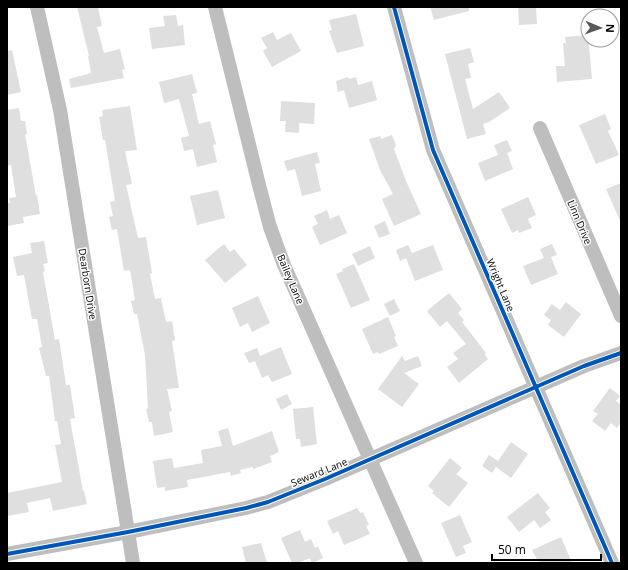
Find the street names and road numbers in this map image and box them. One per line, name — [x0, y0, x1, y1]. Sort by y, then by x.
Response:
street label: Linn Drive — [564, 198, 596, 247]
street label: Dearborn Drive — [75, 247, 101, 321]
street label: Bailey Lane — [274, 252, 308, 306]
street label: Wright Lane — [484, 256, 519, 314]
street label: Seward Lane — [289, 454, 350, 490]

